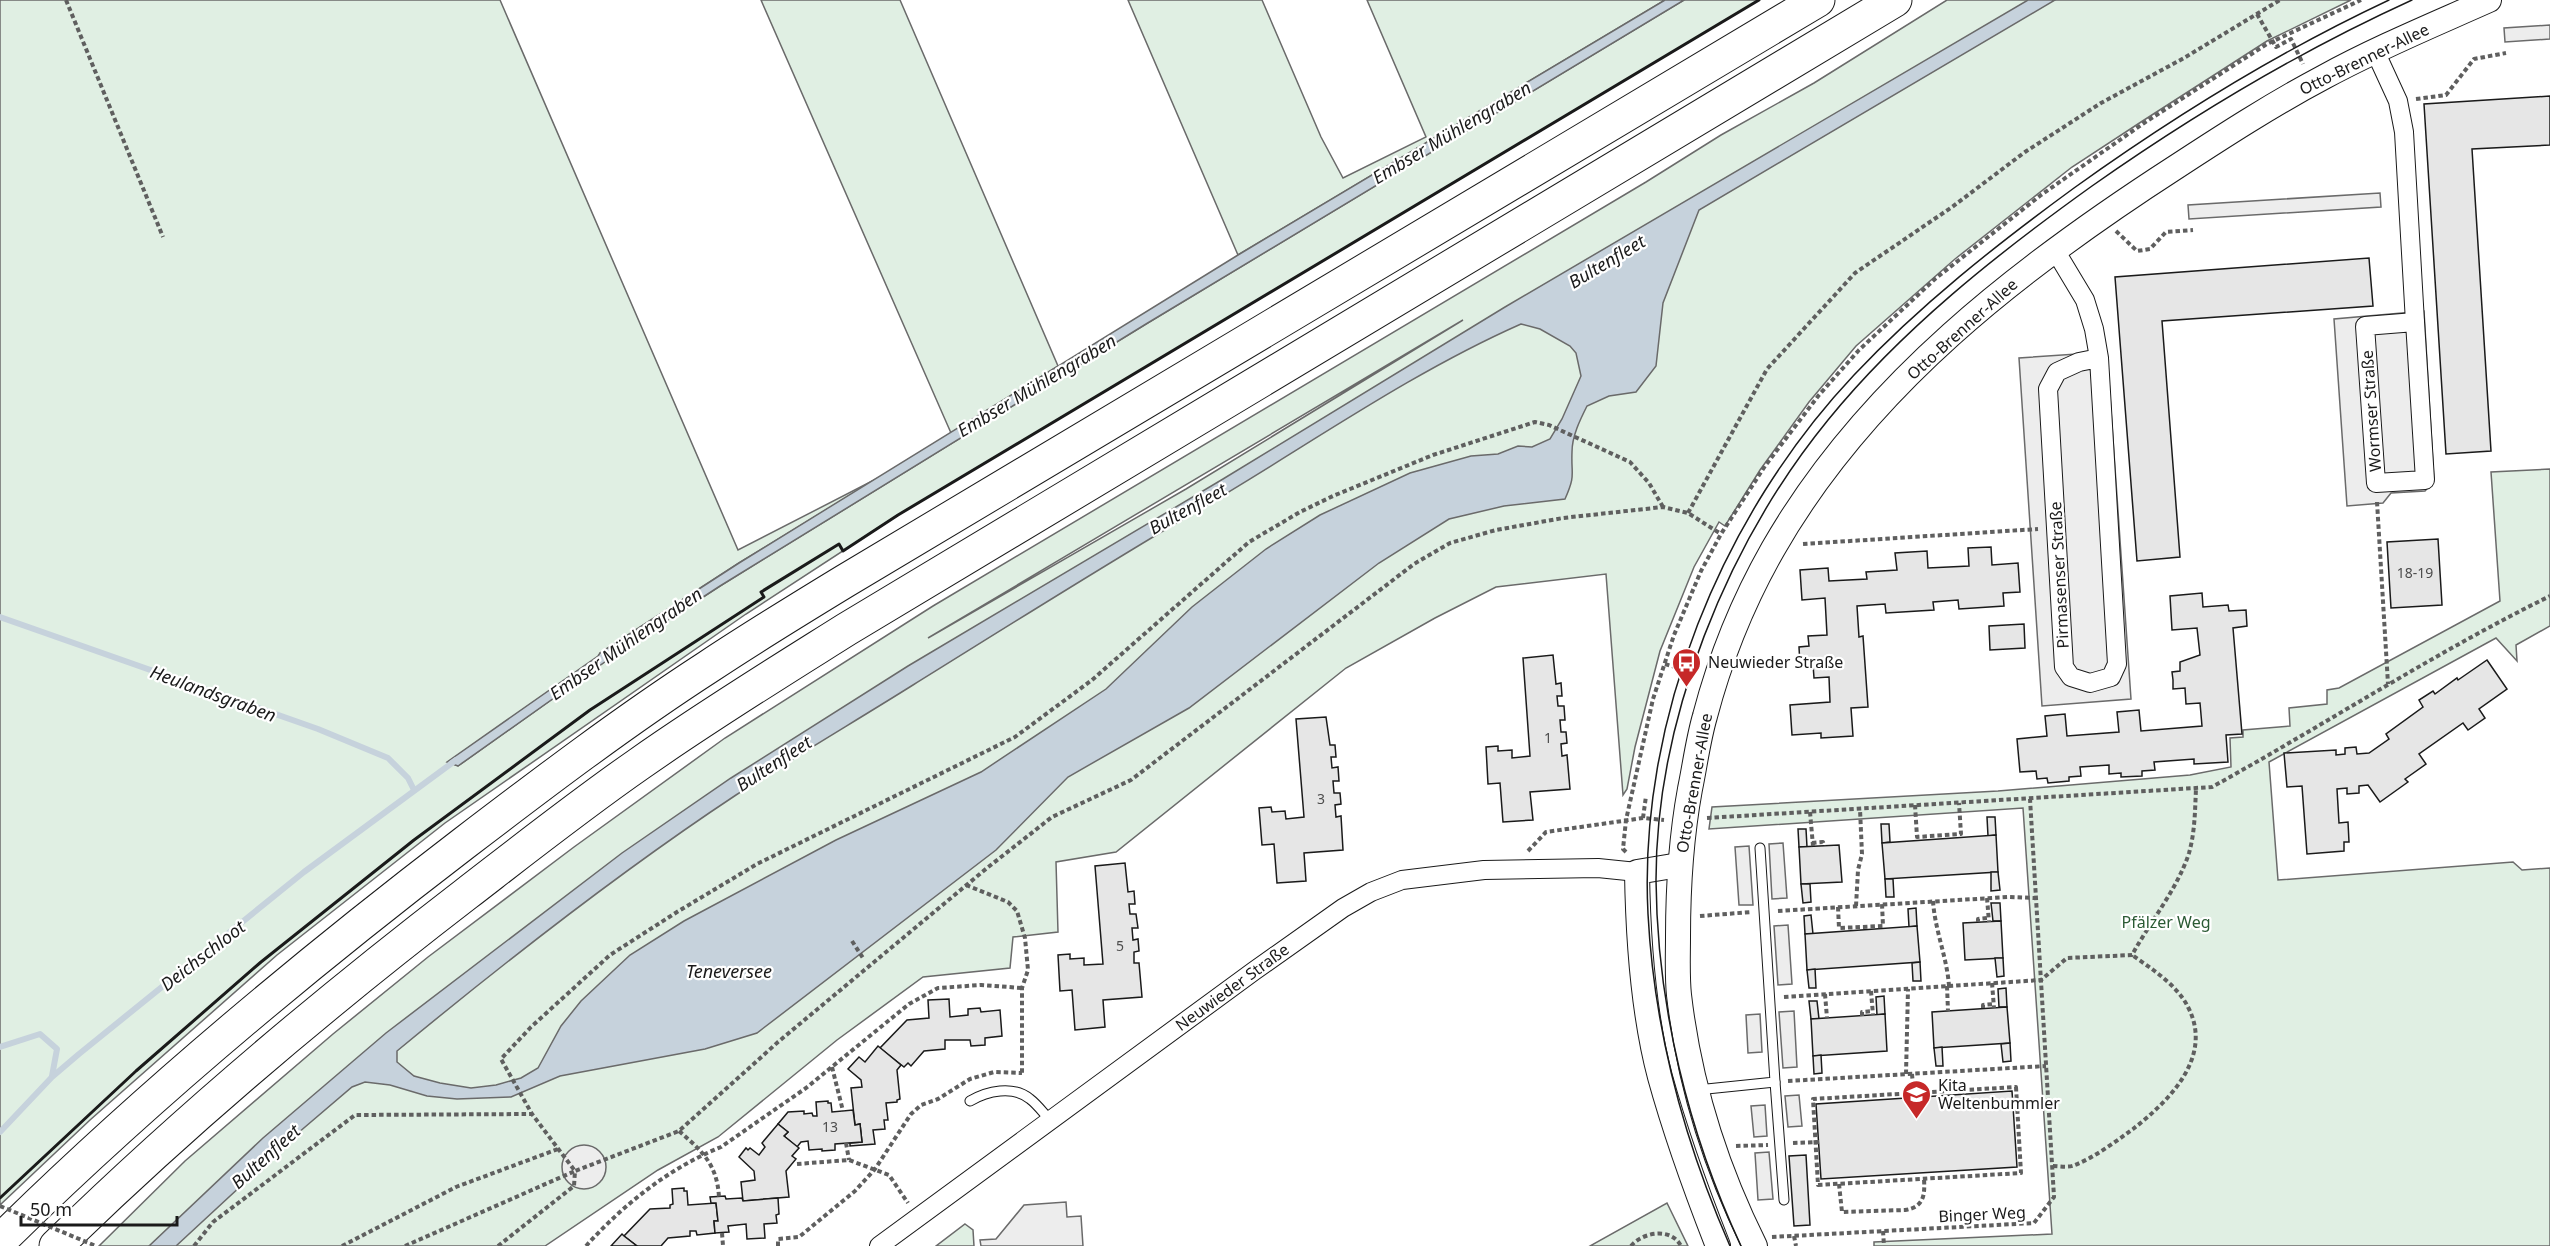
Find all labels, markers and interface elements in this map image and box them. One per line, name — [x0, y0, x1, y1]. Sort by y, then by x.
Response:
street label: Otto-Brenner-Allee — [2296, 18, 2432, 100]
water label: Embser Mühlengraben — [1368, 75, 1535, 189]
water label: Bultenfleet — [1564, 228, 1650, 293]
street label: Otto-Brenner-Allee — [1902, 273, 2022, 385]
water label: Embser Mühlengraben — [953, 328, 1120, 442]
street label: Wormser Straße — [2356, 349, 2386, 473]
water label: Bultenfleet — [1144, 476, 1232, 539]
street label: Pirmasenser Straße — [2044, 501, 2074, 649]
house number: 18-19 — [2397, 563, 2433, 582]
water label: Embser Mühlengraben — [544, 581, 707, 705]
bus stop icon: Neuwieder Straße — [1671, 646, 1703, 688]
place label: Neuwieder Straße — [1708, 651, 1843, 673]
water label: Heulandsgraben — [147, 659, 280, 727]
street label: Otto-Brenner-Allee — [1671, 711, 1717, 855]
house number: 1 — [1544, 728, 1552, 747]
water label: Bultenfleet — [731, 729, 817, 797]
house number: 3 — [1317, 789, 1325, 808]
park label: Pfälzer Weg — [2121, 911, 2211, 933]
water label: Deichschloot — [155, 914, 251, 996]
house number: 5 — [1116, 936, 1124, 955]
street label: Neuwieder Straße — [1171, 938, 1293, 1036]
water label: Teneversee — [686, 959, 772, 983]
place label: Kita Weltenbummler — [1938, 1074, 2060, 1114]
school or university icon: Kita Weltenbummler — [1901, 1078, 1933, 1120]
house number: 13 — [822, 1117, 838, 1136]
water label: Bultenfleet — [226, 1118, 306, 1194]
scale bar — [21, 1189, 177, 1227]
text: 50 m — [30, 1197, 72, 1221]
street label: Binger Weg — [1938, 1201, 2026, 1227]

